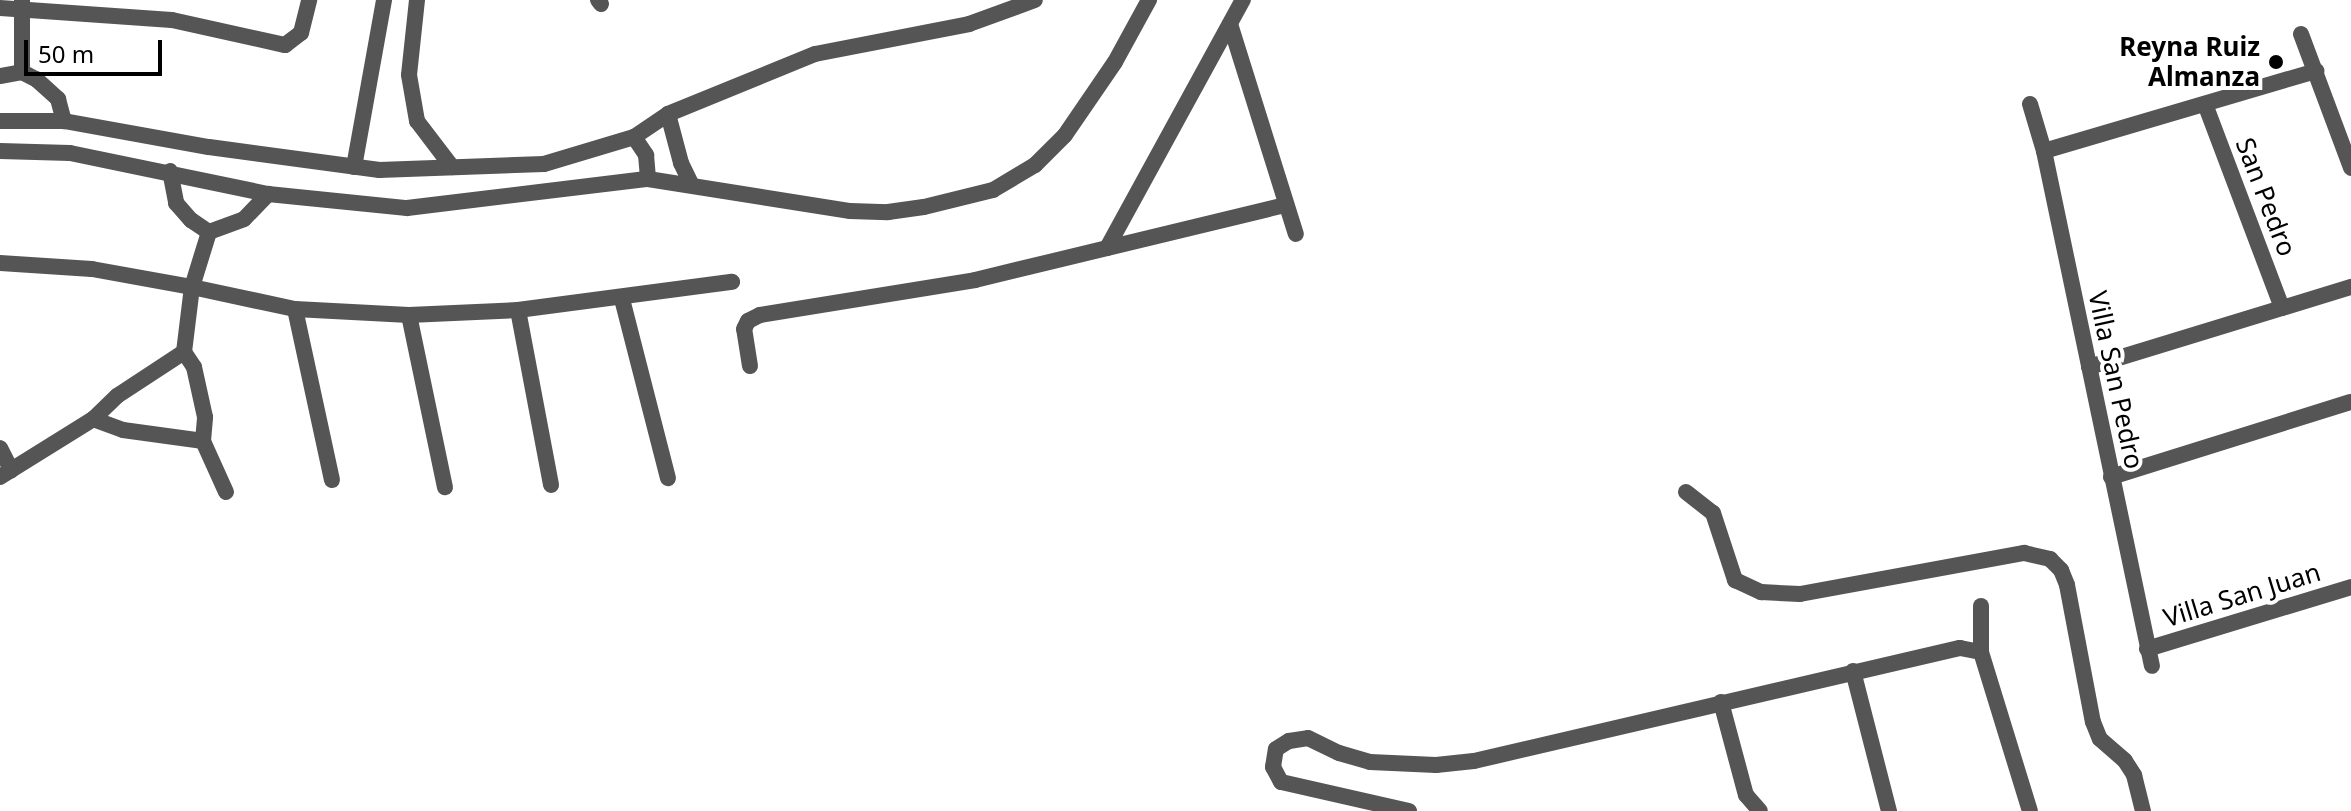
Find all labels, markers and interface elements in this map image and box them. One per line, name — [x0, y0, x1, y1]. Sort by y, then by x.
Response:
scale bar — [28, 24, 166, 74]
place label: Reyna Ruiz Almanza — [2119, 31, 2260, 92]
text: 50 m — [38, 37, 94, 70]
marker: Reyna Ruiz Almanza — [2267, 53, 2285, 71]
street label: San Pedro — [2229, 134, 2303, 260]
street label: Villa San Pedro — [2082, 288, 2150, 472]
street label: Villa San Juan — [2160, 556, 2324, 634]

